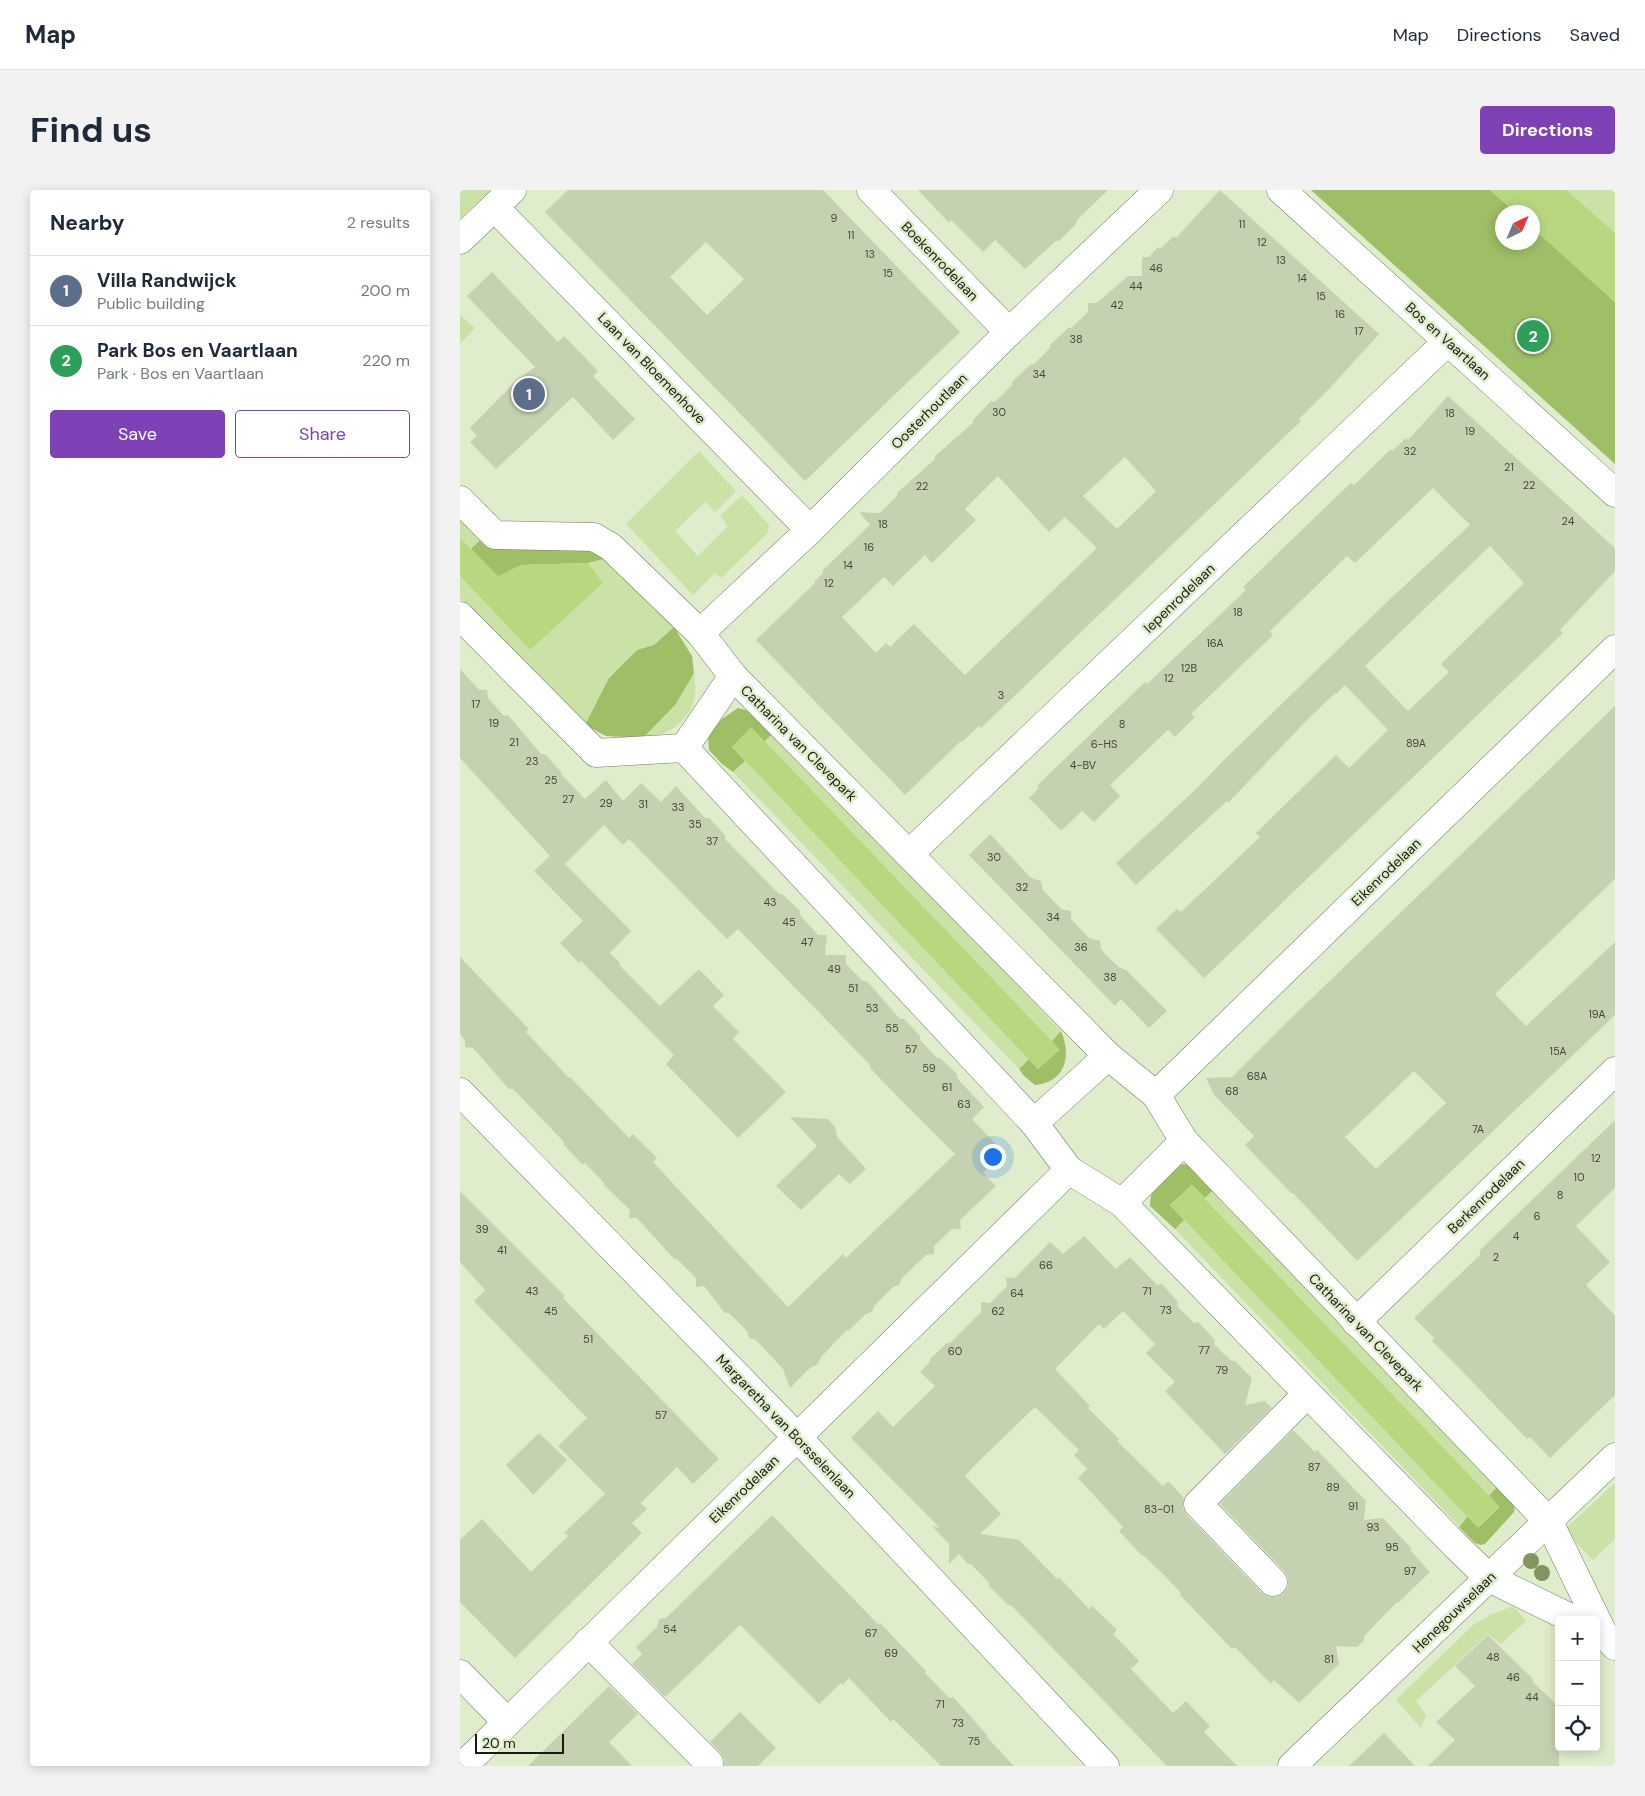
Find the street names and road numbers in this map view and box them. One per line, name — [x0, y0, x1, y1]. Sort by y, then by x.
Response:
street label: Boekenrodelaan — [898, 217, 982, 305]
street label: Bos en Vaartlaan — [1402, 298, 1494, 384]
street label: Laan van Bloemenhove — [594, 309, 710, 428]
street label: Oosterhoutlaan — [887, 369, 971, 453]
street label: Iepenrodelaan — [1140, 559, 1218, 637]
street label: Catharina van Clevepark — [737, 681, 861, 805]
street label: Eikenrodelaan — [1347, 834, 1425, 910]
street label: Berkenrodelaan — [1444, 1155, 1528, 1237]
street label: Catharina van Clevepark — [1305, 1269, 1427, 1395]
street label: Margaretha van Borsselenlaan — [712, 1350, 860, 1502]
street label: Eikenrodelaan — [705, 1451, 783, 1527]
street label: Henegouwselaan — [1408, 1568, 1500, 1656]

